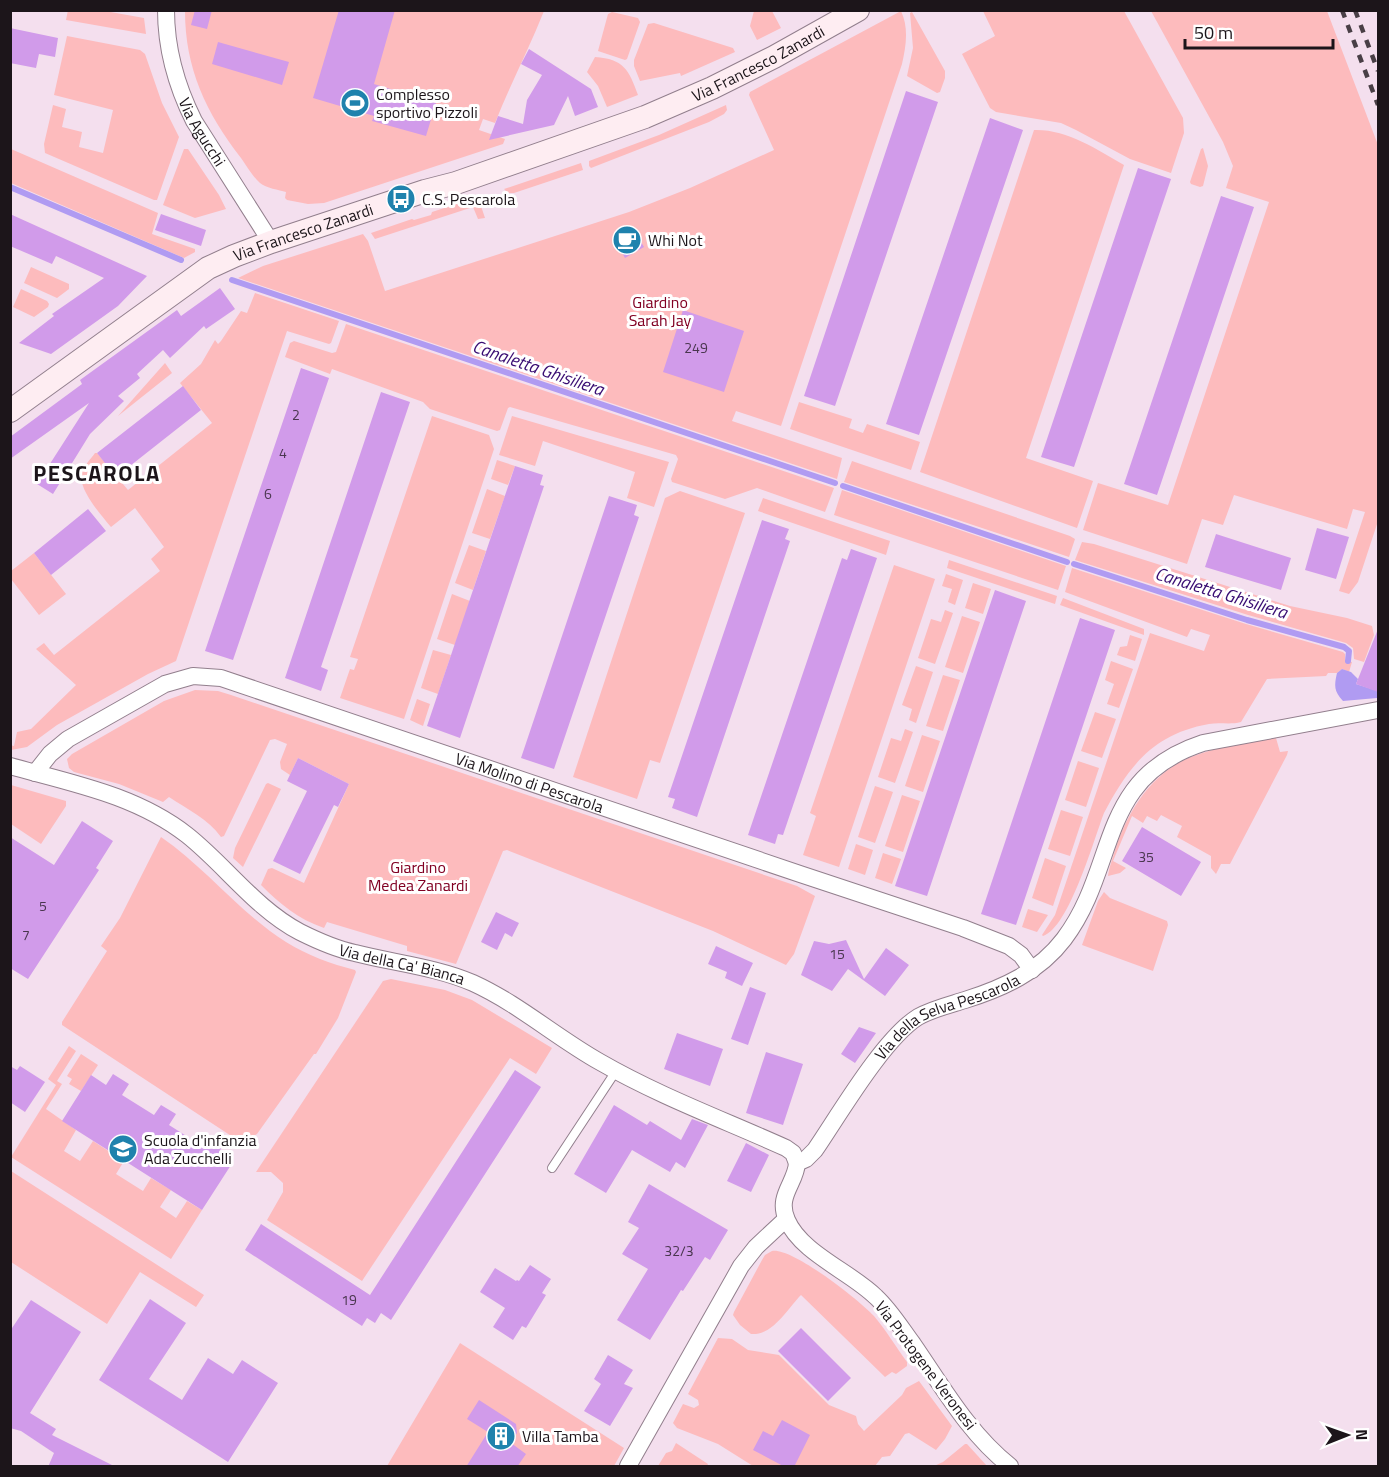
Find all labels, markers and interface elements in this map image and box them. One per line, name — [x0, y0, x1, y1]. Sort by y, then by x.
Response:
scale bar — [1185, 12, 1334, 50]
street label: Via Francesco Zanardi — [688, 19, 829, 107]
text: 50 m — [1194, 19, 1233, 46]
place label: Complesso sportivo Pizzoli — [376, 82, 478, 124]
sports icon: Complesso sportivo Pizzoli — [339, 87, 371, 119]
street label: Via Agucchi — [173, 94, 232, 171]
bus stop icon: C.S. Pescarola — [385, 183, 417, 215]
place label: C.S. Pescarola — [422, 187, 515, 211]
street label: Via Francesco Zanardi — [230, 197, 376, 267]
cafe icon: Whi Not — [611, 224, 643, 256]
place label: Whi Not — [648, 228, 703, 252]
park label: Giardino Sarah Jay — [629, 290, 692, 332]
water label: Canaletta Ghisiliera — [469, 332, 608, 403]
house number: 249 — [684, 337, 708, 358]
house number: 2 — [292, 404, 300, 425]
house number: 4 — [279, 442, 287, 463]
district label: PESCAROLA — [33, 456, 161, 490]
house number: 6 — [264, 483, 272, 504]
water label: Canaletta Ghisiliera — [1152, 560, 1292, 626]
street label: Via Molino di Pescarola — [452, 746, 607, 819]
house number: 35 — [1138, 846, 1154, 867]
park label: Giardino Medea Zanardi — [368, 855, 468, 897]
house number: 5 — [39, 895, 47, 916]
house number: 7 — [22, 924, 30, 945]
street label: Via della Ca' Bianca — [336, 937, 468, 991]
house number: 15 — [829, 943, 845, 964]
street label: Via della Selva Pescarola — [868, 967, 1024, 1065]
place label: Scuola d'infanzia Ada Zucchelli — [144, 1128, 256, 1170]
school or university icon: Scuola d'infanzia Ada Zucchelli — [107, 1133, 139, 1165]
house number: 32/3 — [664, 1240, 694, 1261]
house number: 19 — [341, 1289, 357, 1310]
street label: Via Protogene Veronesi — [869, 1295, 983, 1435]
north arrow — [1317, 1405, 1377, 1465]
building icon: Villa Tamba — [485, 1420, 517, 1452]
place label: Villa Tamba — [522, 1424, 599, 1448]
text: N — [1350, 1429, 1374, 1440]

